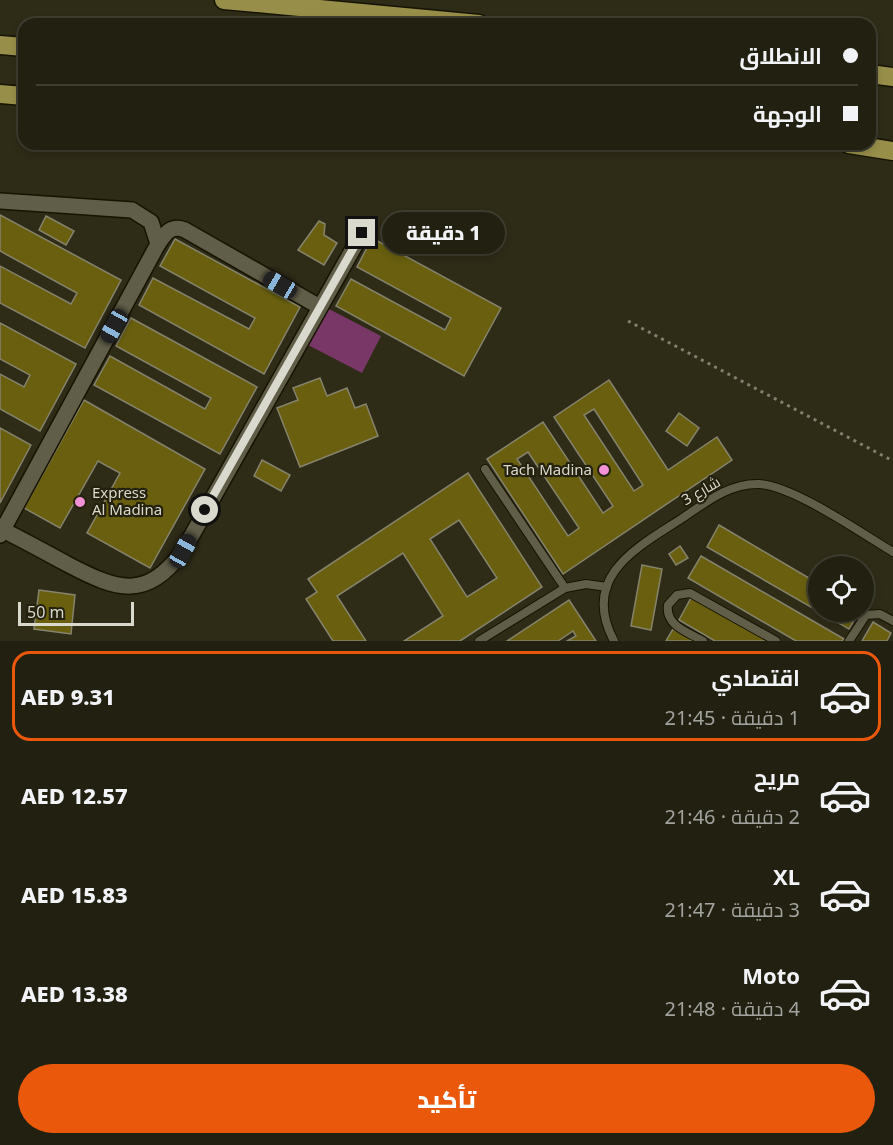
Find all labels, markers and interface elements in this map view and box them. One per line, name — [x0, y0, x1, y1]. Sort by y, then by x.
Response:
text: الانطلاق — [739, 40, 822, 70]
text: الوجهة — [753, 98, 822, 128]
callout: 1 دقيقة — [383, 212, 506, 254]
route end — [348, 219, 375, 246]
text: 1 دقيقة — [406, 219, 481, 246]
car — [260, 268, 300, 302]
car — [97, 306, 131, 346]
place label: Tach Madina — [503, 459, 592, 479]
marker: Tach Madina — [597, 463, 611, 477]
street label: شارع 3 — [678, 471, 724, 511]
place label: Express Al Madina — [92, 482, 162, 519]
marker: Express Al Madina — [73, 495, 87, 509]
route start — [191, 496, 218, 523]
car — [166, 531, 200, 571]
map controls — [808, 556, 874, 622]
button: locate — [808, 556, 874, 622]
scale bar — [18, 599, 134, 626]
text: 50 m — [27, 601, 64, 623]
text: اقتصادي — [711, 662, 800, 692]
icon: car — [818, 669, 872, 723]
text: AED 9.31 — [21, 681, 115, 711]
text: 1 دقيقة · 21:45 — [664, 704, 800, 731]
text: مريح — [754, 761, 800, 791]
icon: car — [818, 768, 872, 822]
text: AED 12.57 — [21, 780, 128, 810]
text: 2 دقيقة · 21:46 — [664, 803, 800, 830]
text: XL — [773, 861, 800, 891]
icon: car — [818, 867, 872, 921]
text: AED 15.83 — [21, 879, 128, 909]
text: 3 دقيقة · 21:47 — [664, 896, 800, 923]
text: Moto — [742, 960, 800, 990]
icon: car — [818, 966, 872, 1020]
text: AED 13.38 — [21, 978, 128, 1008]
text: 4 دقيقة · 21:48 — [664, 995, 800, 1022]
button: تأكيد — [18, 1064, 875, 1133]

